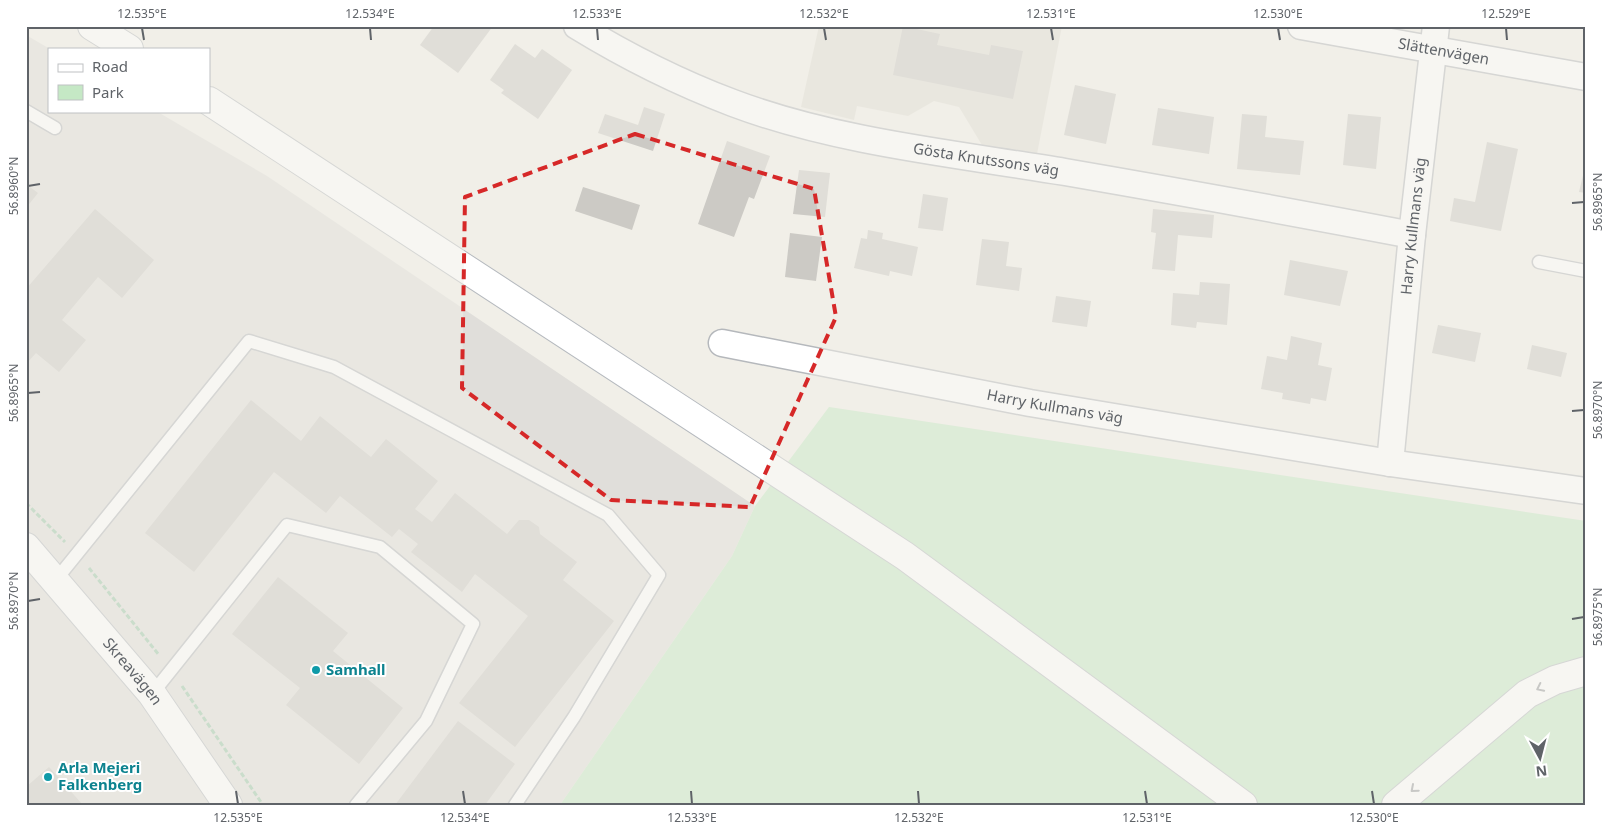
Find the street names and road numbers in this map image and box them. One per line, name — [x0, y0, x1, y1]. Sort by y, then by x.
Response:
street label: Slättenvägen — [1397, 33, 1491, 69]
street label: Gösta Knutssons väg — [912, 137, 1061, 180]
street label: Harry Kullmans väg — [1395, 156, 1430, 296]
street label: Harry Kullmans väg — [985, 384, 1125, 427]
street label: Skreavägen — [99, 633, 168, 709]

